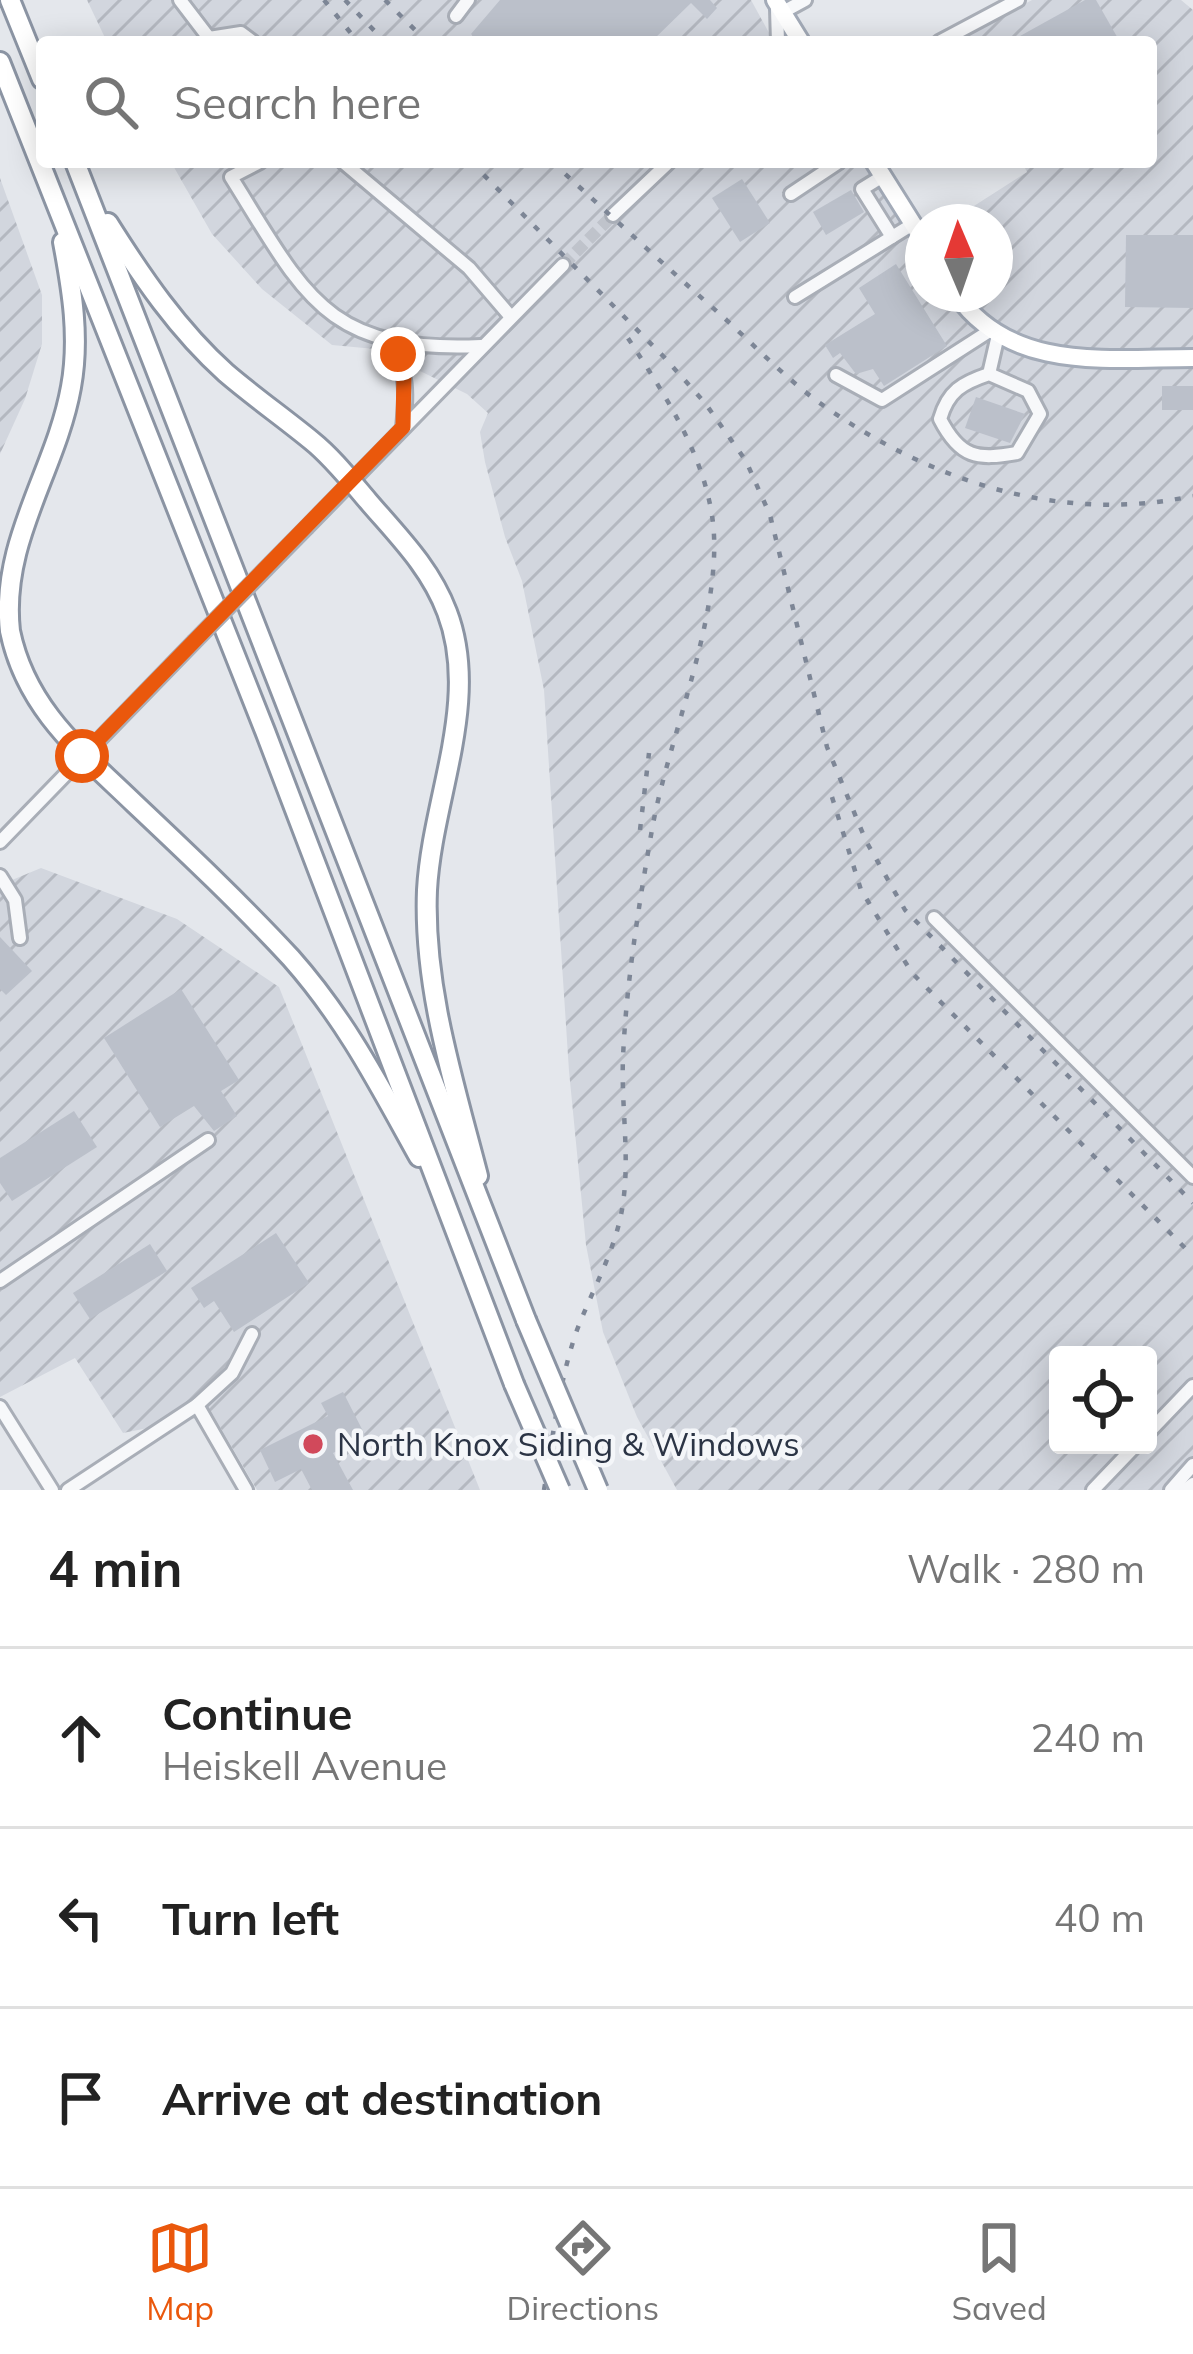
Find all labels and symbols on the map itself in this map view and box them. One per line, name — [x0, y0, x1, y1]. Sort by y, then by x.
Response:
north arrow — [905, 204, 1013, 312]
route end — [371, 327, 425, 381]
route start — [55, 729, 109, 783]
place label: North Knox Siding & Windows — [337, 1423, 800, 1464]
marker: North Knox Siding & Windows — [300, 1431, 326, 1457]

